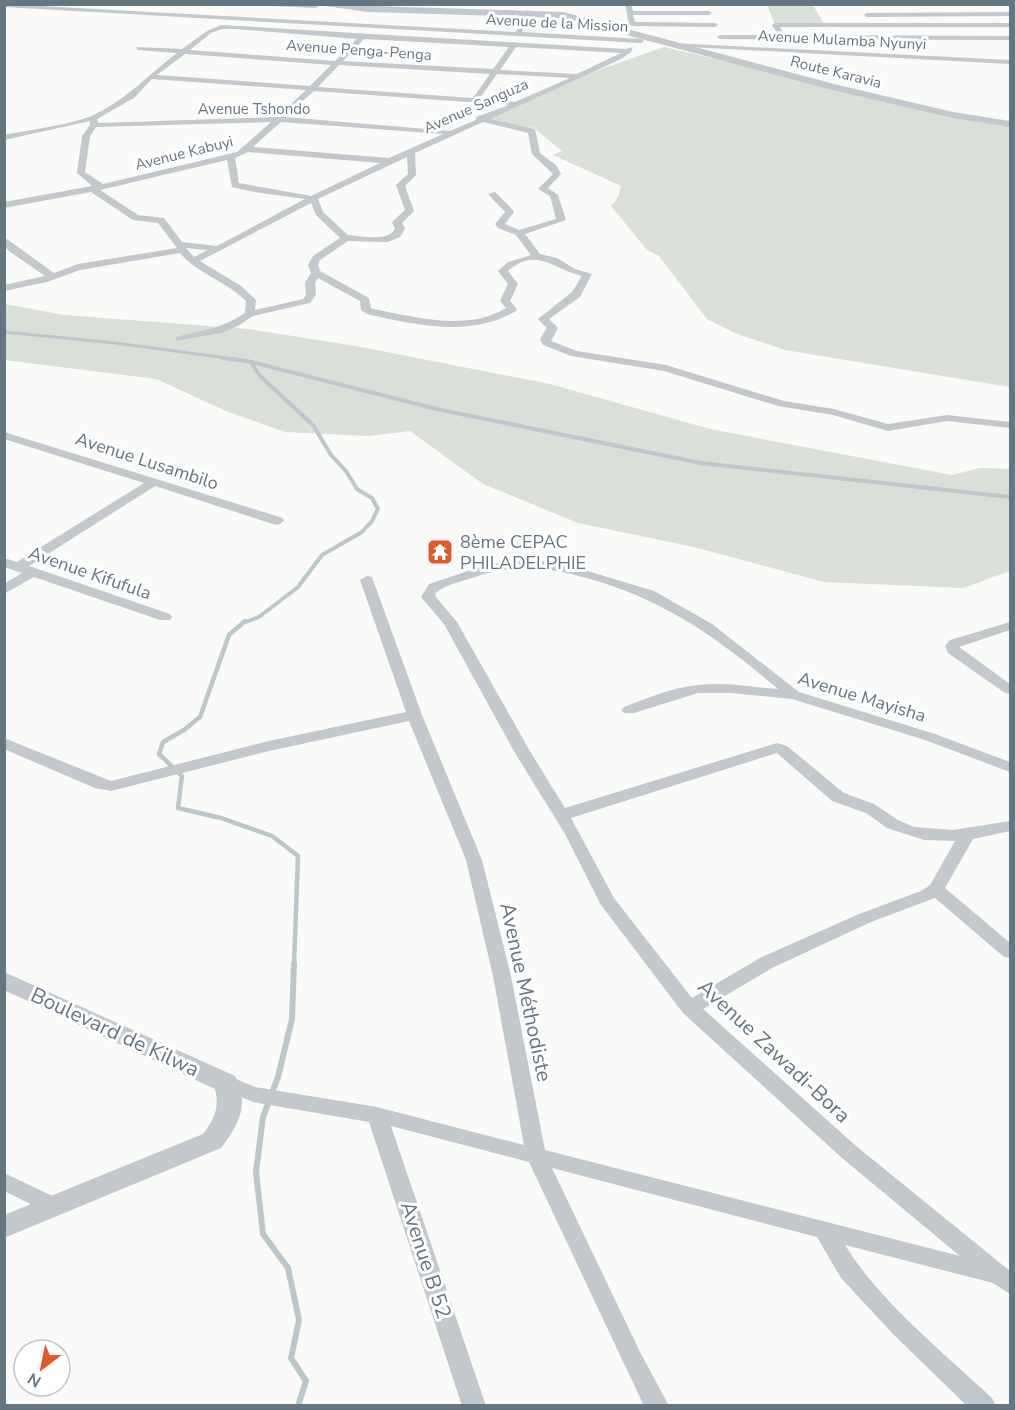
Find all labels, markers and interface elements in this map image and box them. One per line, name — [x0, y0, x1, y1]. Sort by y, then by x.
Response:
street label: Avenue de la Mission — [485, 9, 629, 37]
street label: Avenue Mulamba Nyunyi — [757, 26, 927, 54]
street label: Avenue Penga-Penga — [285, 35, 433, 65]
street label: Route Karavia — [788, 51, 884, 93]
street label: Avenue Sanguza — [420, 74, 532, 138]
street label: Avenue Tshondo — [198, 99, 310, 119]
street label: Avenue Kabuyi — [133, 131, 235, 175]
street label: Avenue Lusambilo — [72, 427, 222, 495]
place label: 8ème CEPAC PHILADELPHIE — [460, 530, 586, 575]
temple icon: 8ème CEPAC PHILADELPHIE — [425, 537, 455, 567]
street label: Avenue Kifufula — [25, 541, 155, 605]
street label: Avenue Mayisha — [795, 666, 929, 728]
street label: Avenue Méthodiste — [493, 900, 559, 1084]
street label: Avenue Zawadi-Bora — [692, 973, 856, 1129]
street label: Boulevard de Kilwa — [26, 981, 204, 1083]
street label: Avenue B 52 — [394, 1198, 458, 1322]
north arrow — [12, 1338, 72, 1398]
text: N — [24, 1367, 45, 1392]

